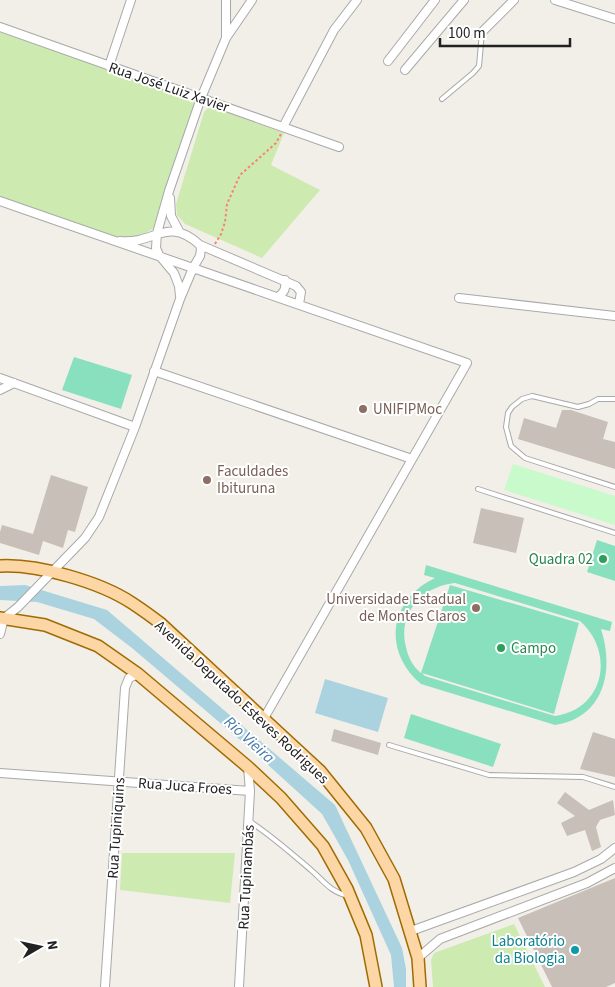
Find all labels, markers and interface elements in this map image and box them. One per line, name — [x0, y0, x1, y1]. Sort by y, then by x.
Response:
scale bar — [440, 15, 570, 47]
text: 100 m — [448, 23, 486, 44]
street label: Rua José Luiz Xavier — [106, 57, 233, 118]
place label: UNIFIPMoc — [373, 399, 442, 420]
marker: UNIFIPMoc — [357, 403, 369, 415]
place label: Faculdades Ibituruna — [217, 461, 288, 499]
marker: Faculdades Ibituruna — [201, 474, 213, 486]
place label: Quadra 02 — [529, 549, 593, 570]
marker: Quadra 02 — [597, 553, 609, 565]
place label: Universidade Estadual de Montes Claros — [326, 589, 466, 627]
marker: Universidade Estadual de Montes Claros — [470, 602, 482, 614]
street label: Avenida Deputado Esteves Rodrigues — [150, 616, 333, 789]
place label: Campo — [511, 638, 556, 659]
marker: Campo — [495, 642, 507, 654]
water label: Rio Vieira — [219, 711, 280, 769]
street label: Rua Juca Froes — [137, 773, 233, 800]
street label: Rua Tupiniquins — [102, 777, 131, 879]
street label: Rua Tupinambás — [233, 824, 260, 930]
north arrow — [15, 922, 65, 972]
place label: Laboratório da Biologia — [492, 931, 565, 969]
text: N — [41, 939, 62, 951]
marker: Laboratório da Biologia — [569, 944, 581, 956]

